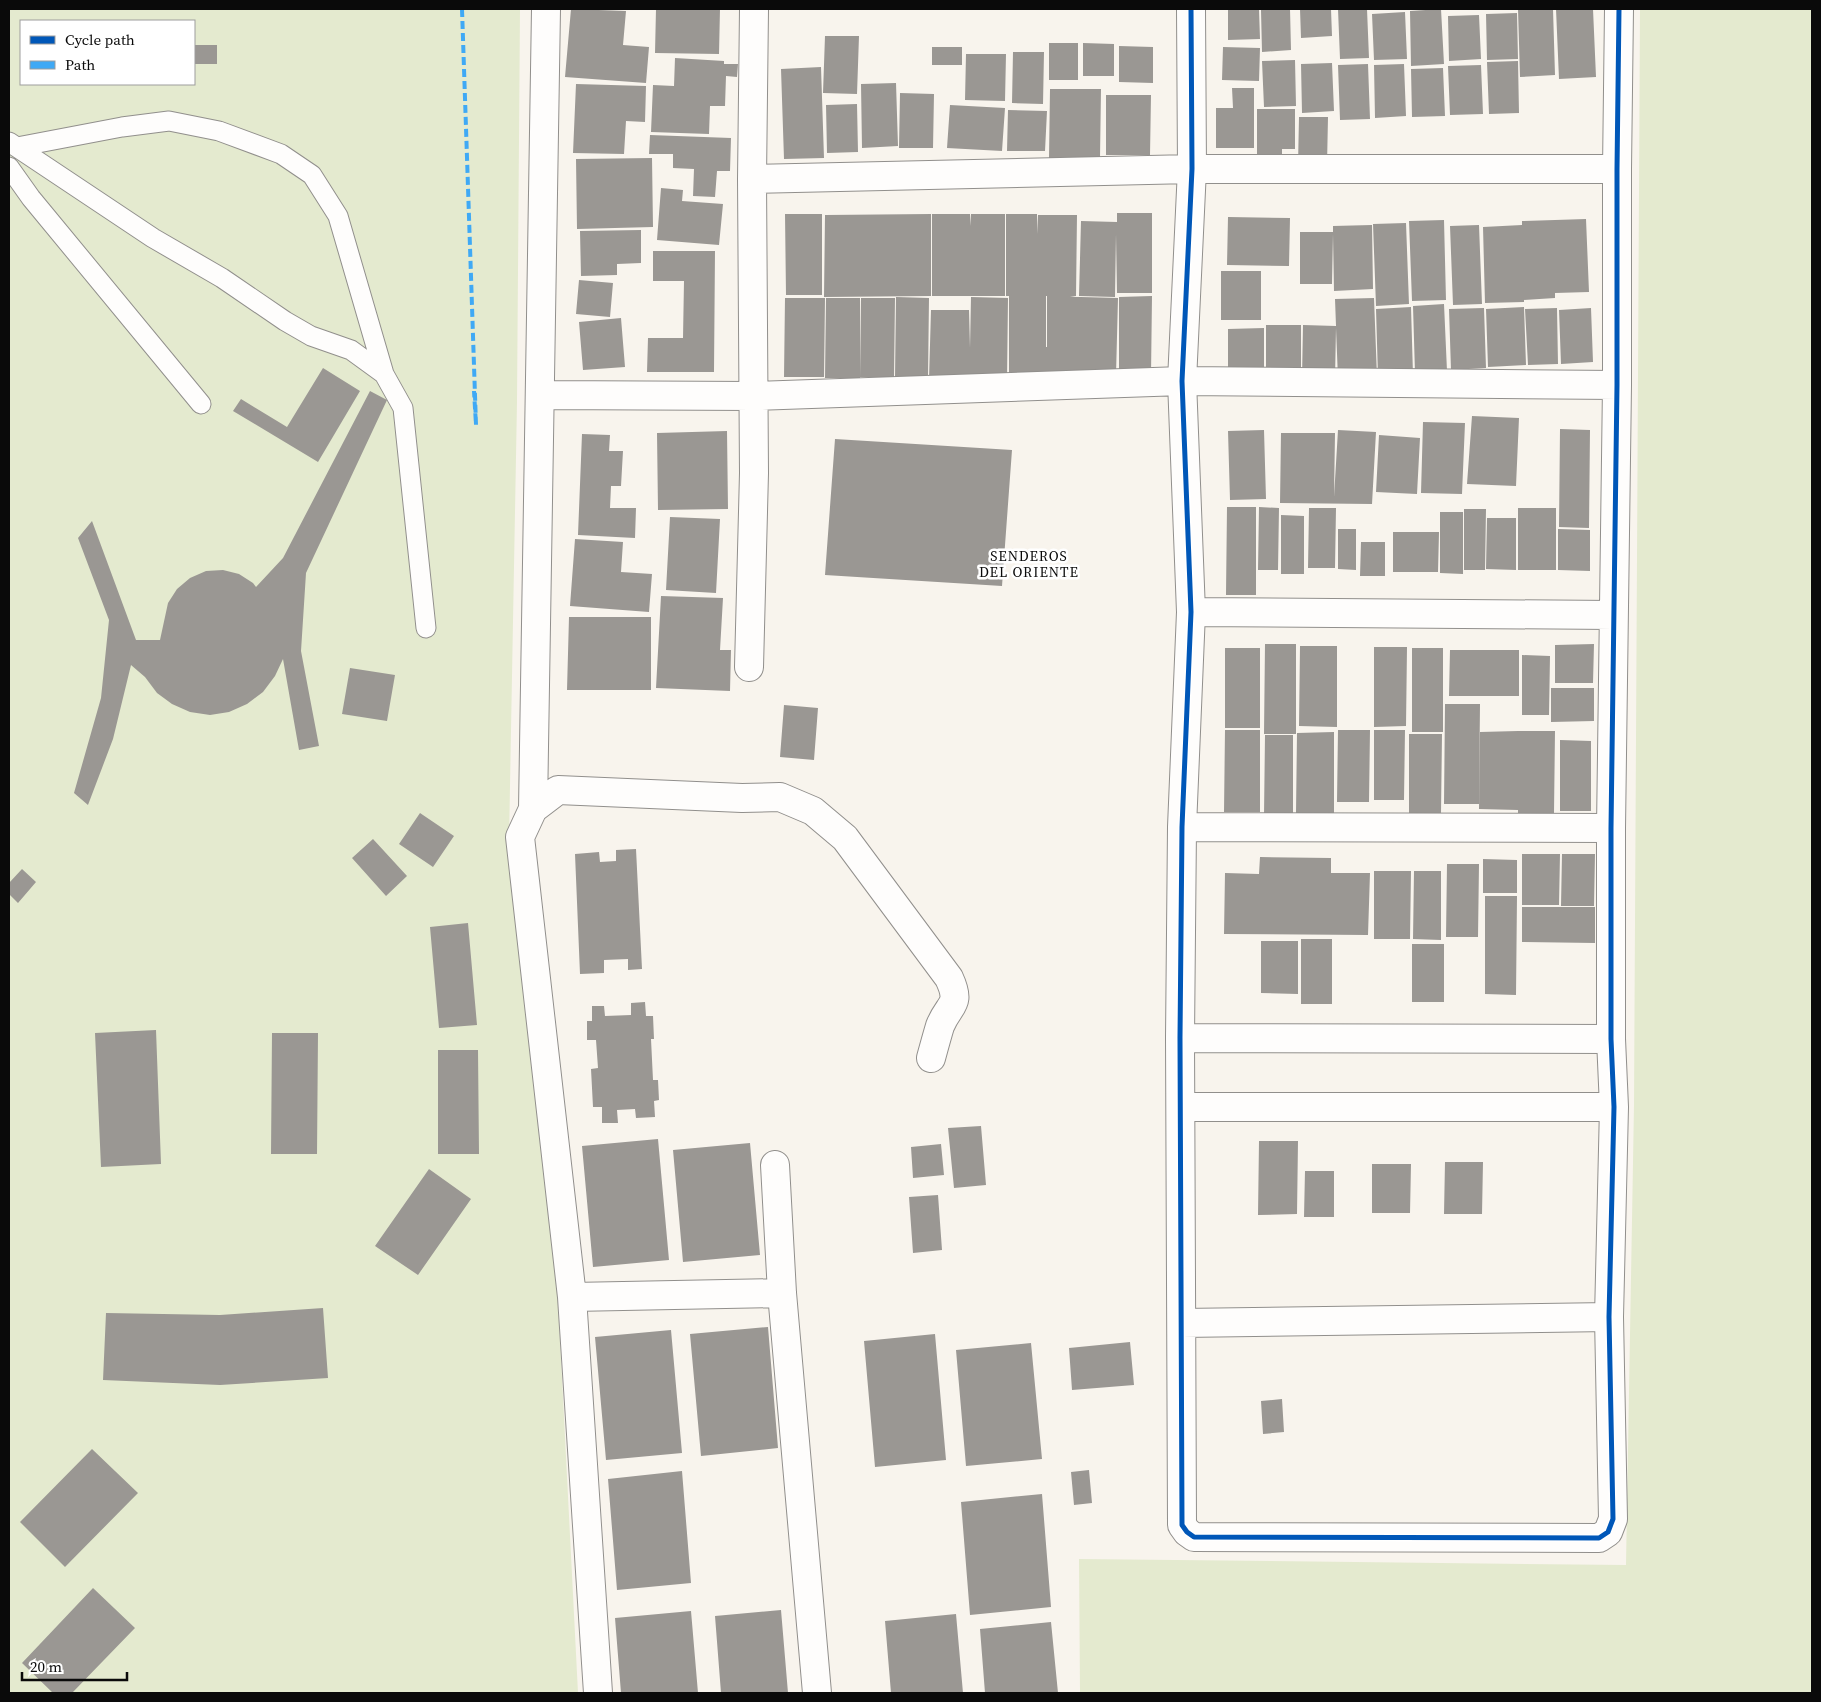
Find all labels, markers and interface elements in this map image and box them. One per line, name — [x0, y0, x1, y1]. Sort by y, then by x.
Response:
legend — [20, 20, 195, 85]
text: Cycle path — [65, 29, 135, 50]
text: Path — [65, 54, 95, 75]
district label: SENDEROS DEL ORIENTE — [979, 546, 1079, 582]
scale bar — [22, 1650, 128, 1682]
text: 20 m — [30, 1656, 62, 1677]

